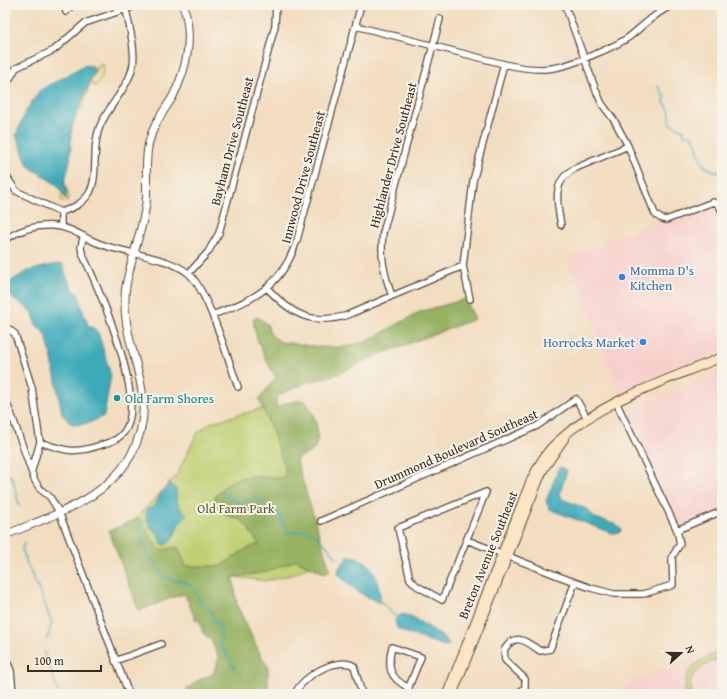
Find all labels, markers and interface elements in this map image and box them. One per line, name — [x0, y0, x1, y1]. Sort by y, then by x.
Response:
street label: Bayham Drive Southeast — [206, 74, 258, 208]
street label: Highlander Drive Southeast — [364, 80, 422, 230]
street label: Innwood Drive Southeast — [276, 108, 330, 245]
place label: Momma D's Kitchen — [630, 261, 694, 295]
marker: Momma D's Kitchen — [617, 272, 627, 282]
place label: Horrocks Market — [543, 333, 635, 352]
marker: Horrocks Market — [638, 337, 648, 347]
place label: Old Farm Shores — [125, 389, 214, 408]
marker: Old Farm Shores — [112, 393, 122, 403]
street label: Drummond Boulevard Southeast — [371, 404, 541, 494]
street label: Breton Avenue Southeast — [454, 488, 523, 622]
park label: Old Farm Park — [197, 499, 275, 518]
north arrow — [661, 633, 701, 673]
text: N — [682, 643, 699, 656]
scale bar — [28, 647, 101, 673]
text: 100 m — [34, 652, 64, 669]

